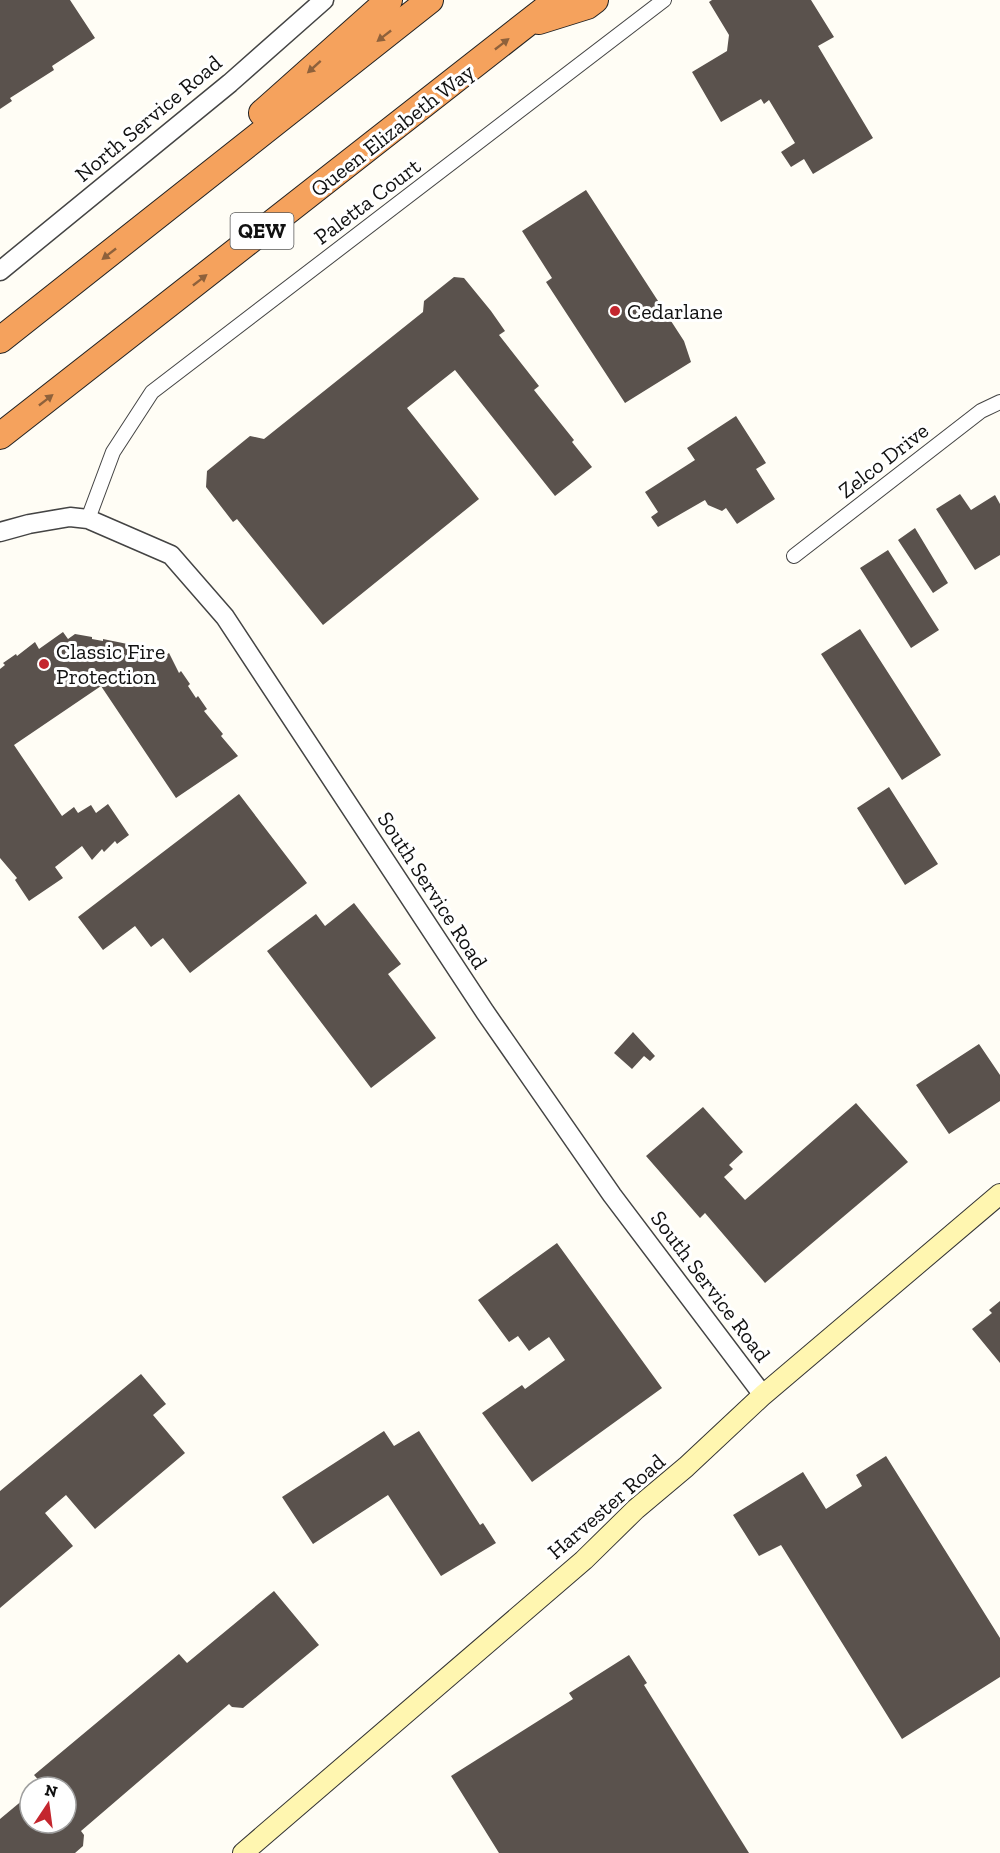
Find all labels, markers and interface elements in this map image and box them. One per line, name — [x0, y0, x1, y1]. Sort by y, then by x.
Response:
one-way arrow — [377, 30, 392, 42]
one-way arrow — [494, 37, 510, 50]
street label: North Service Road — [70, 49, 227, 188]
street label: Queen Elizabeth Way — [305, 58, 480, 203]
one-way arrow — [307, 60, 322, 73]
street label: Paletta Court — [309, 152, 427, 250]
road number: QEW — [230, 213, 294, 249]
one-way arrow — [101, 248, 117, 261]
one-way arrow — [192, 275, 207, 287]
place label: Cedarlane — [627, 298, 723, 325]
marker: Cedarlane — [608, 304, 622, 318]
one-way arrow — [38, 394, 54, 407]
street label: Zelco Drive — [833, 417, 934, 504]
place label: Classic Fire Protection — [56, 638, 165, 690]
marker: Classic Fire Protection — [37, 657, 51, 671]
street label: South Service Road — [372, 807, 493, 974]
street label: South Service Road — [645, 1205, 776, 1367]
street label: Harvester Road — [542, 1448, 671, 1565]
north arrow — [18, 1775, 78, 1835]
text: N — [43, 1780, 59, 1801]

